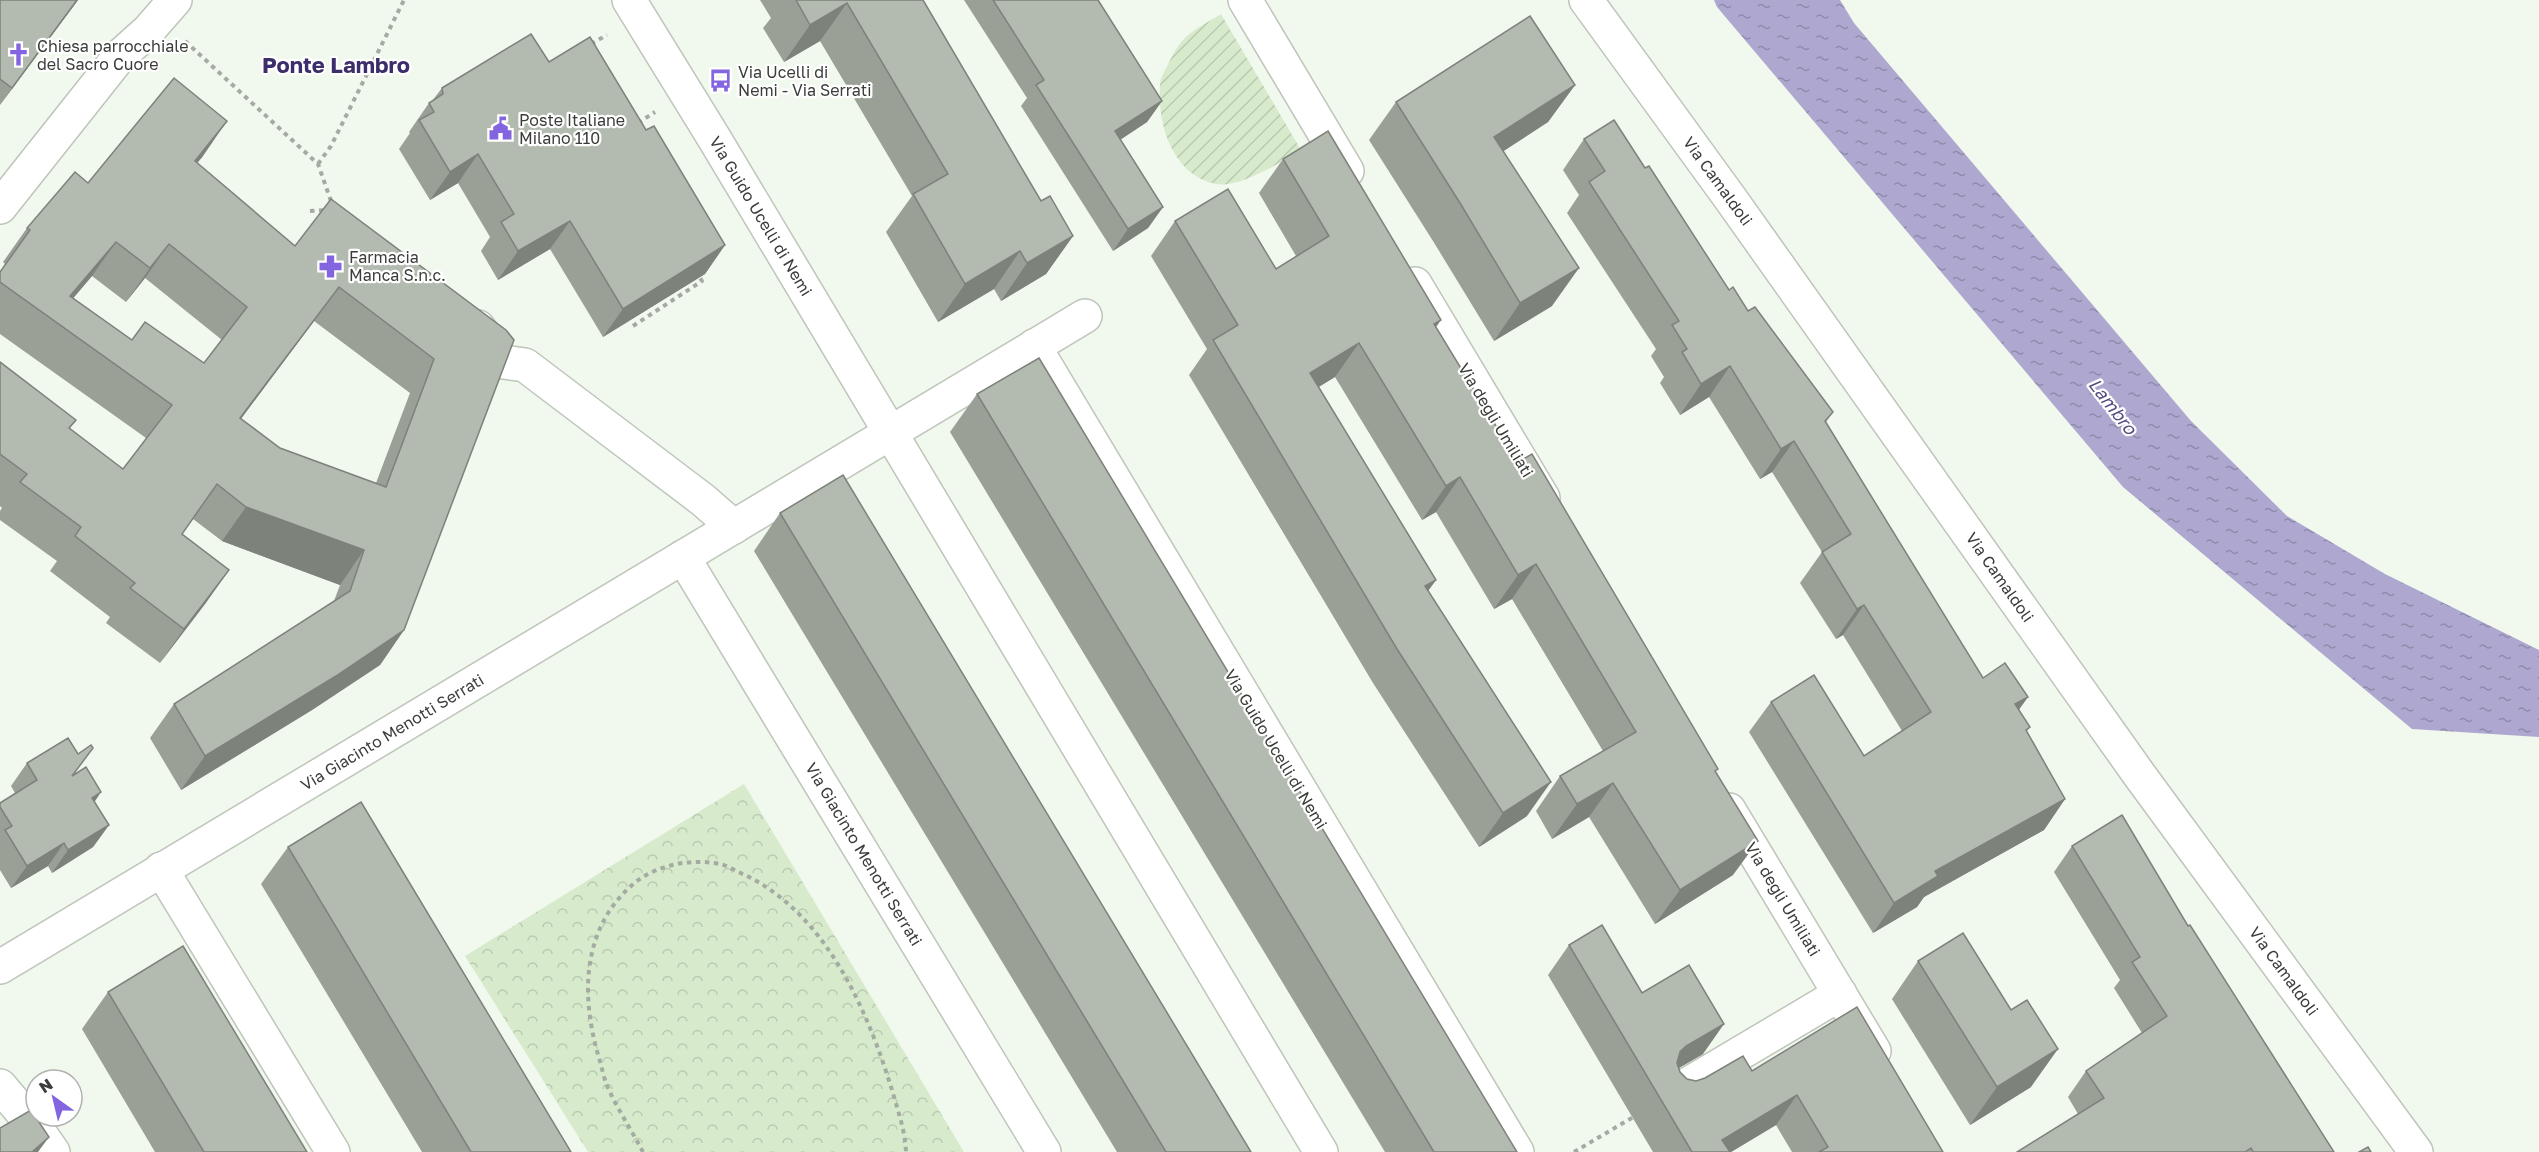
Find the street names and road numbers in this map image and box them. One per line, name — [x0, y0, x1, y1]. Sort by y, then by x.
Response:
street label: Via Guido Ucelli di Nemi — [705, 132, 817, 300]
street label: Via Camaldoli — [1679, 133, 1757, 229]
street label: Via degli Umiliati — [1454, 359, 1538, 481]
street label: Via Camaldoli — [1962, 528, 2038, 626]
street label: Via Guido Ucelli di Nemi — [1220, 665, 1332, 833]
street label: Via Giacinto Menotti Serrati — [297, 669, 487, 795]
street label: Via Giacinto Menotti Serrati — [801, 759, 927, 949]
street label: Via degli Umiliati — [1741, 838, 1825, 960]
street label: Via Camaldoli — [2245, 923, 2323, 1019]

